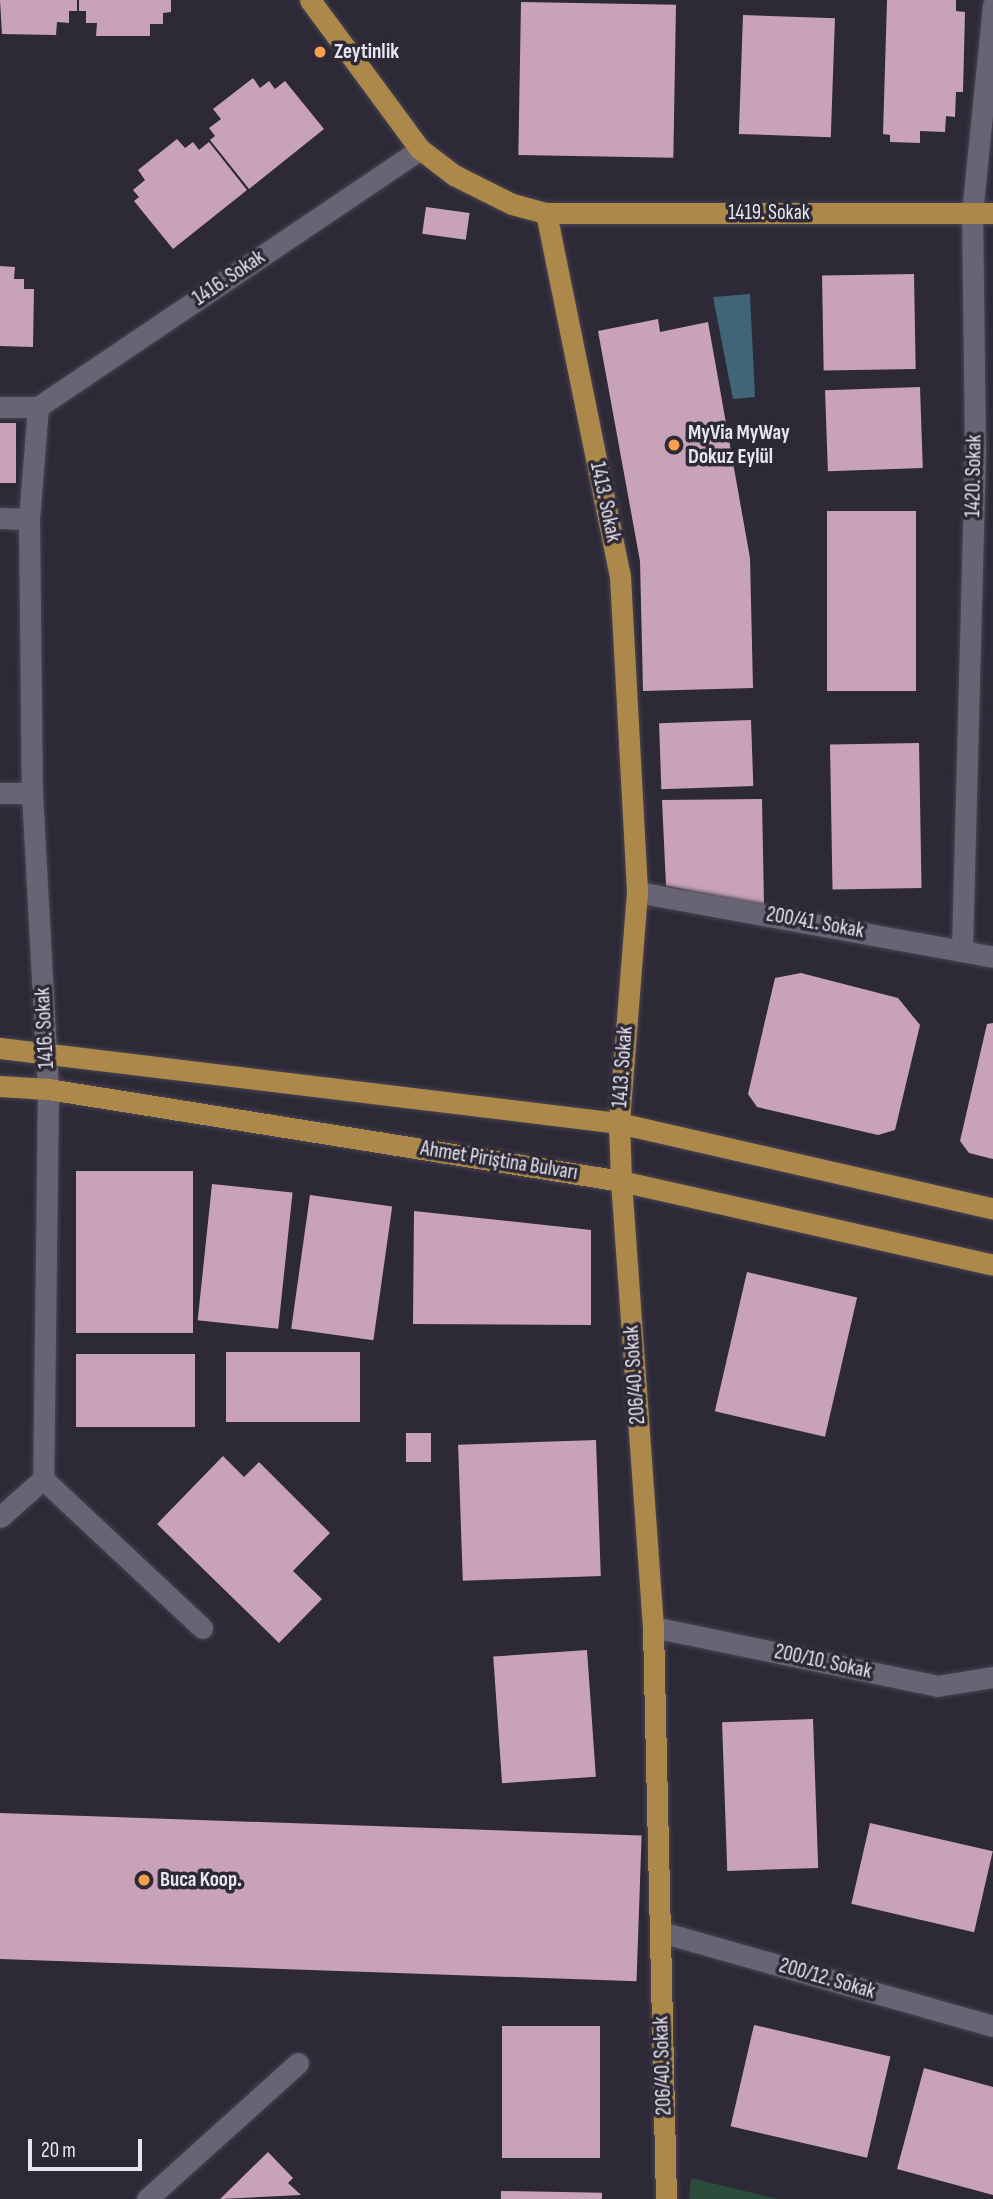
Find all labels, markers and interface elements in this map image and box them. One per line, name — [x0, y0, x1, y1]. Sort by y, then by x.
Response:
place label: Zeytinlik — [334, 39, 399, 65]
marker: Zeytinlik — [312, 44, 328, 60]
street label: 1419. Sokak — [728, 200, 810, 226]
street label: 1416. Sokak — [188, 245, 270, 311]
place label: MyVia MyWay Dokuz Eylül — [688, 420, 790, 470]
street label: 1420. Sokak — [961, 434, 987, 518]
marker: MyVia MyWay Dokuz Eylül — [666, 437, 682, 453]
street label: 1413. Sokak — [584, 460, 626, 544]
street label: 200/41. Sokak — [764, 902, 866, 944]
street label: 1416. Sokak — [30, 987, 60, 1069]
street label: 1413. Sokak — [608, 1025, 638, 1109]
street label: Ahmet Piriştina Bulvarı — [419, 1136, 579, 1186]
street label: 206/40. Sokak — [619, 1325, 651, 1425]
street label: 200/10. Sokak — [772, 1639, 874, 1685]
place label: Buca Koop. — [160, 1867, 242, 1893]
marker: Buca Koop. — [134, 1870, 154, 1890]
street label: 200/12. Sokak — [776, 1953, 878, 2005]
street label: 206/40. Sokak — [649, 2016, 677, 2116]
scale bar — [32, 2126, 145, 2170]
text: 20 m — [41, 2138, 76, 2163]

